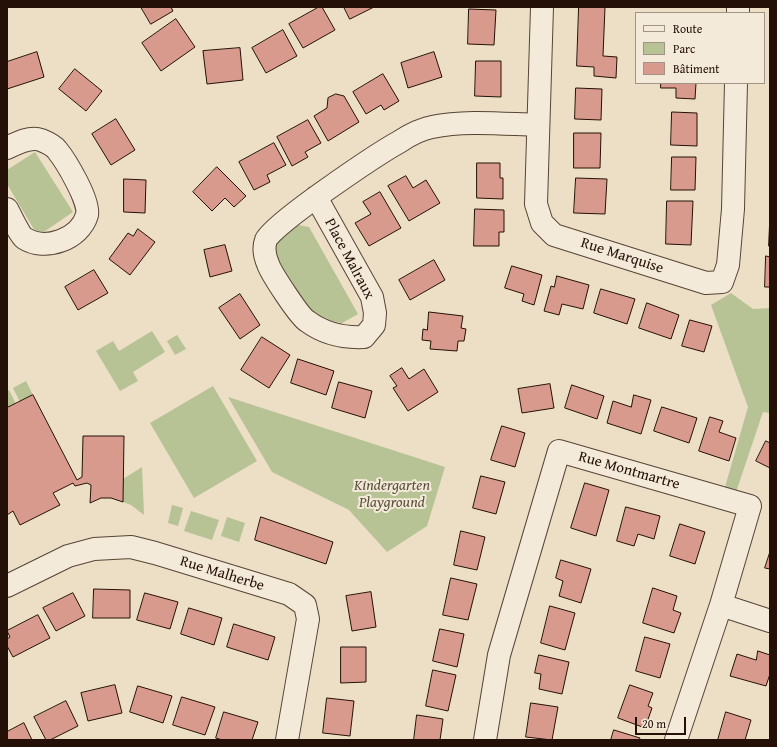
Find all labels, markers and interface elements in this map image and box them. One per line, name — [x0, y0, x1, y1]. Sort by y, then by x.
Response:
legend — [635, 12, 765, 84]
text: Route — [673, 20, 702, 37]
text: Parc — [673, 40, 695, 57]
text: Bâtiment — [673, 60, 720, 77]
street label: Place Malraux — [320, 216, 378, 302]
street label: Rue Marquise — [578, 234, 666, 278]
street label: Rue Montmartre — [576, 448, 682, 494]
park label: Kindergarten Playground — [354, 477, 430, 512]
street label: Rue Malherbe — [178, 553, 266, 595]
scale bar — [637, 709, 688, 735]
text: 20 m — [642, 715, 666, 732]

